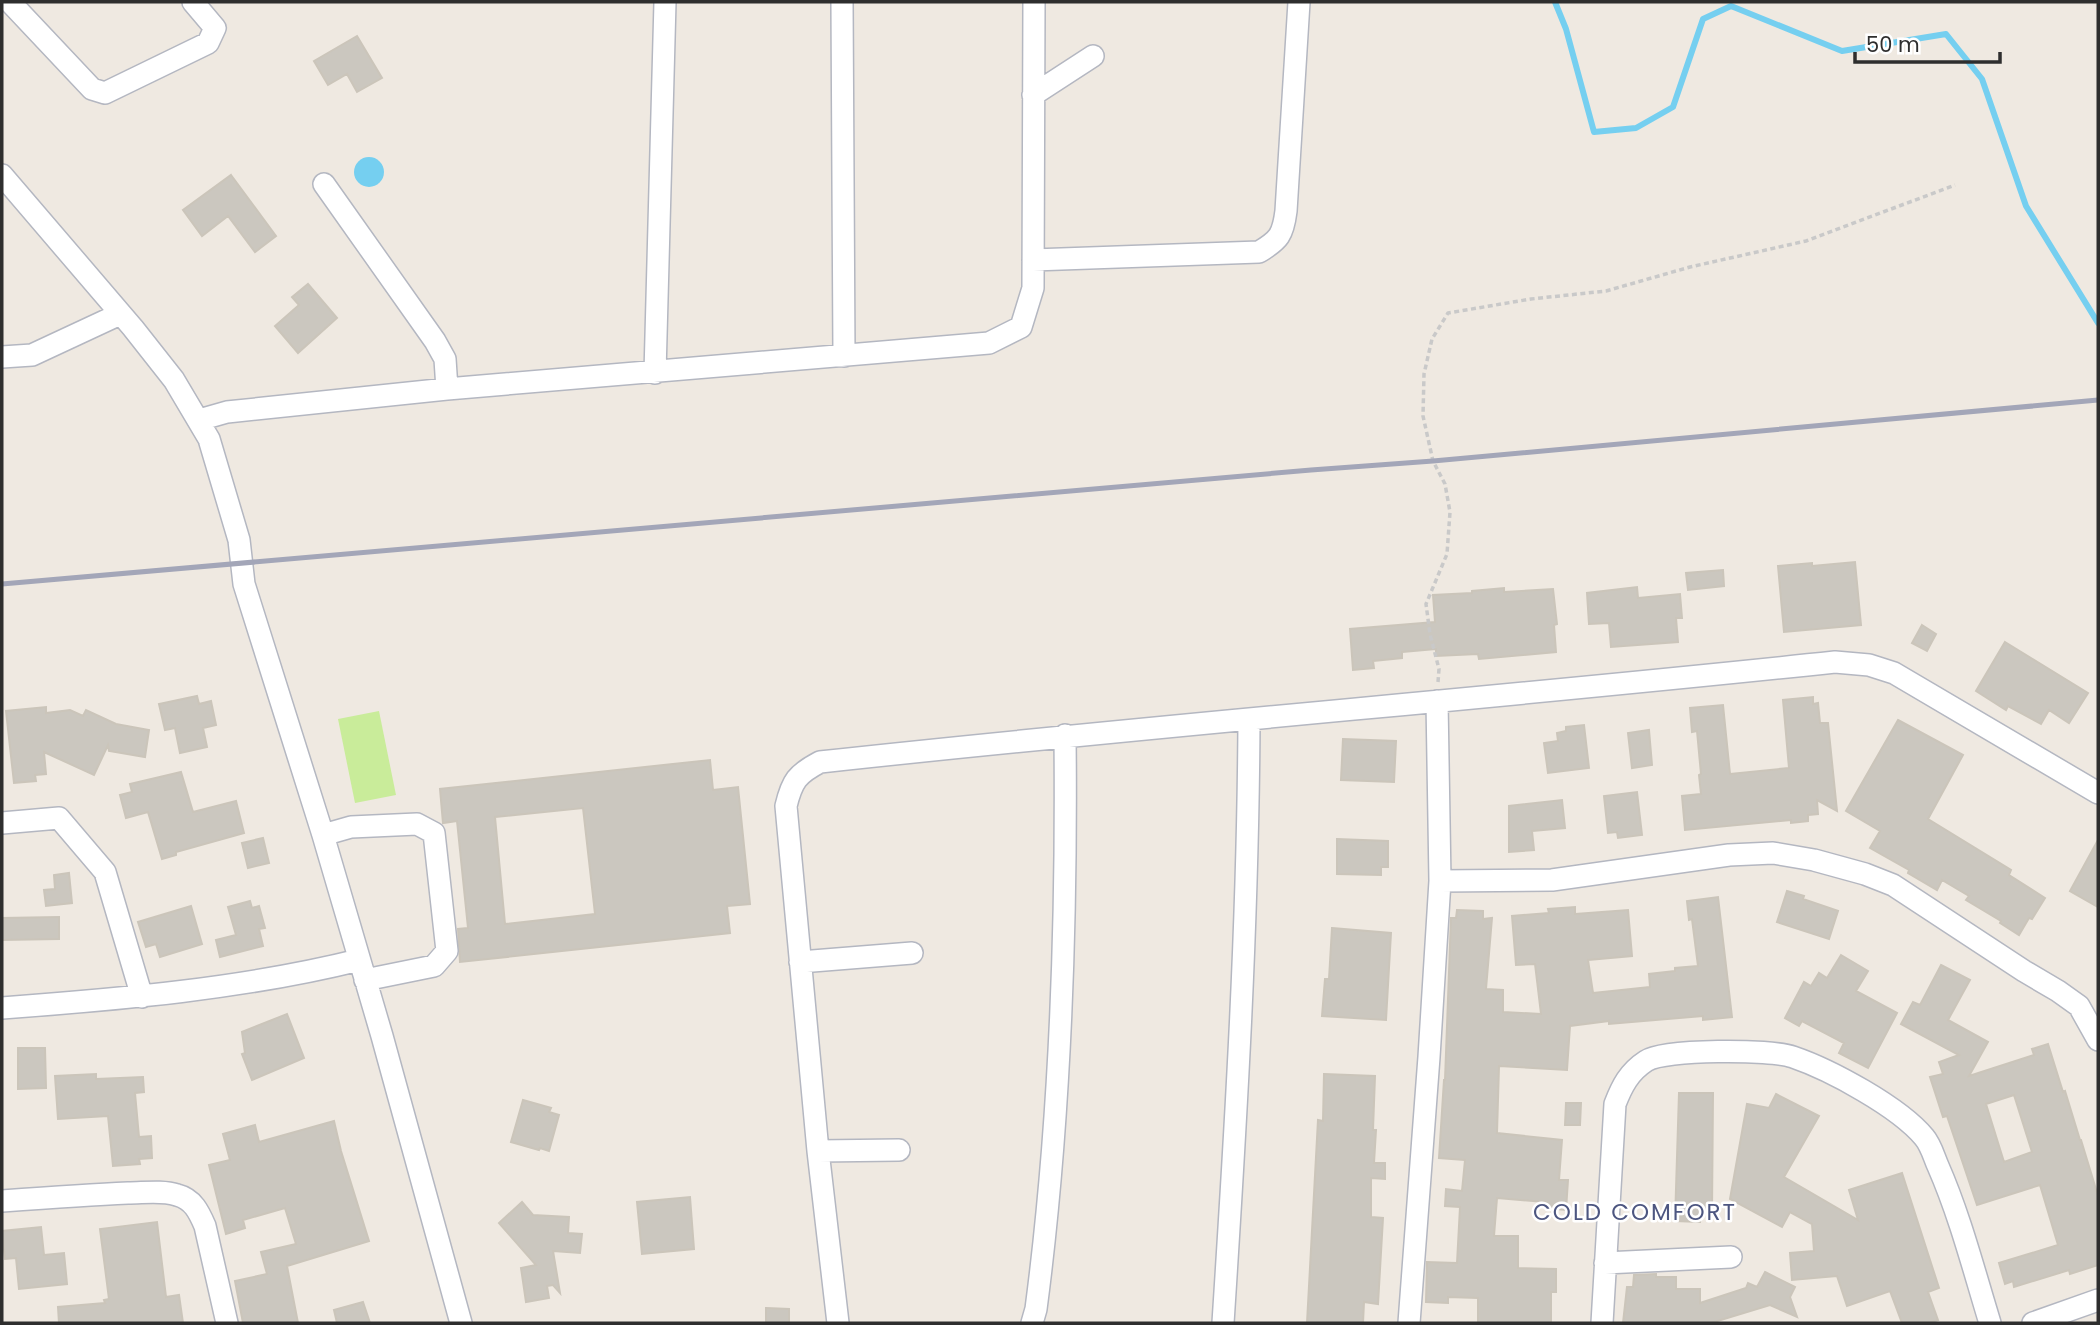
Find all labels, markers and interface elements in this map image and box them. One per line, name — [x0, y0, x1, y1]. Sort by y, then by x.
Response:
scale bar — [1855, 21, 2000, 65]
text: 50 m — [1866, 30, 1920, 59]
district label: COLD COMFORT — [1533, 1196, 1737, 1228]

